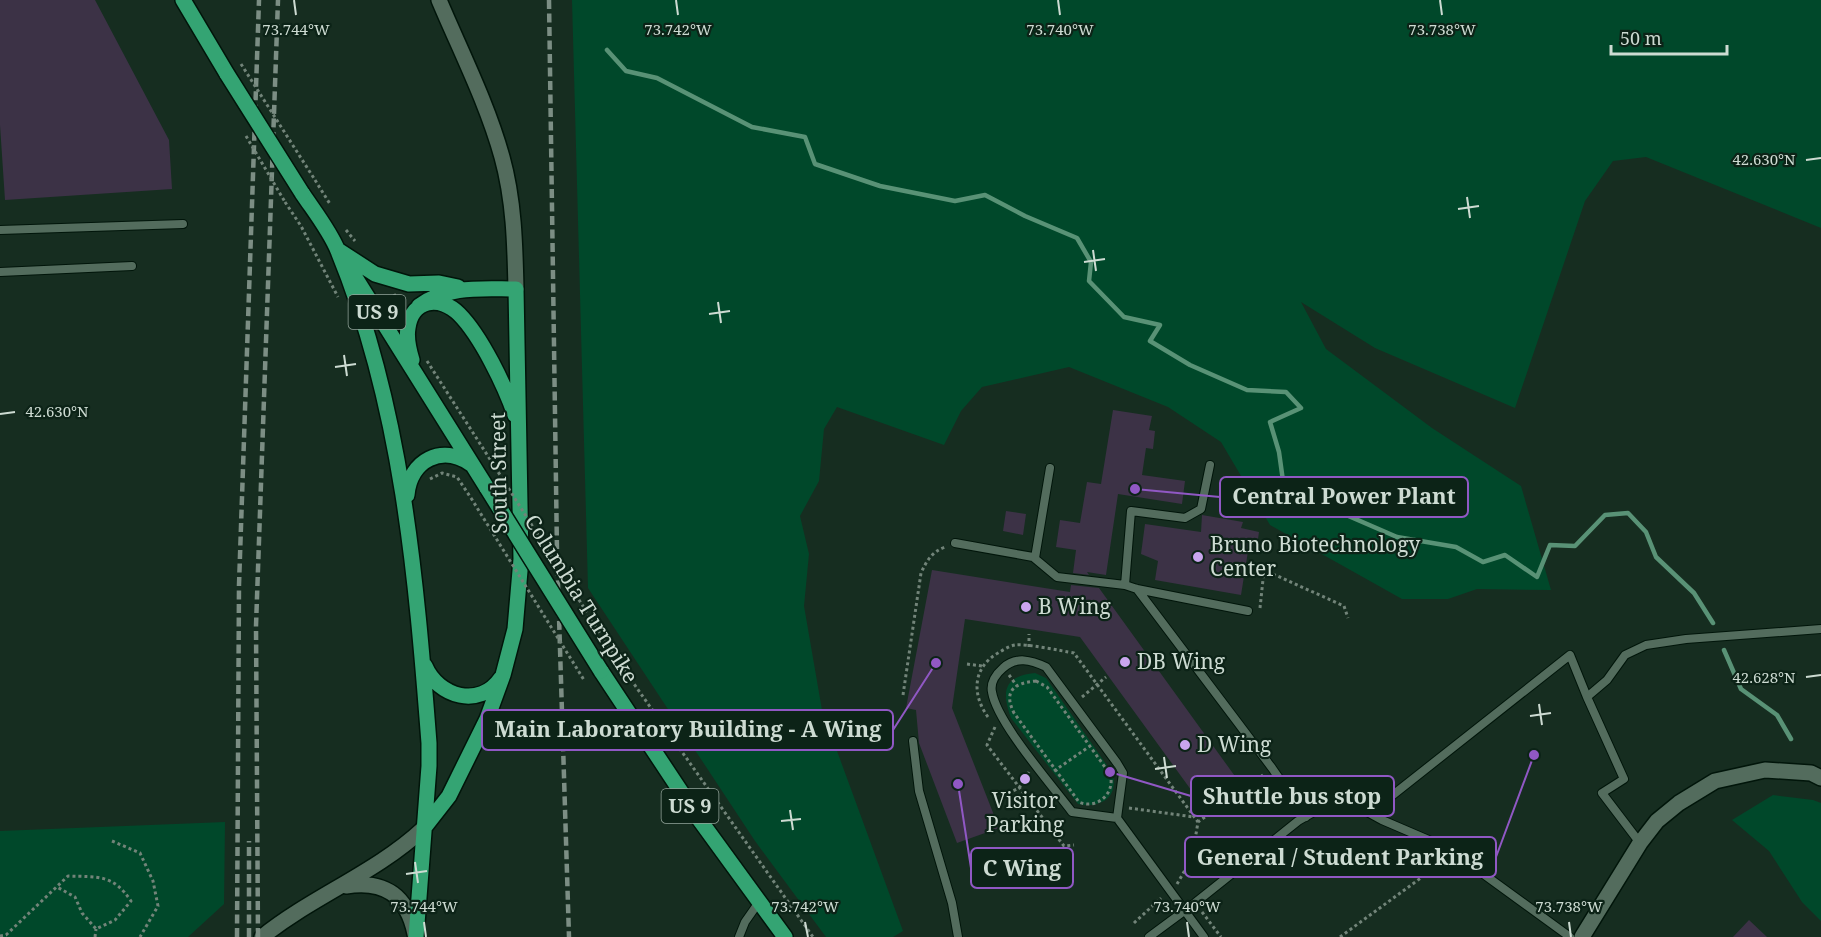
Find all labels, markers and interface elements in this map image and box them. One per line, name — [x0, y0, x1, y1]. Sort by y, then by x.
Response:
scale bar — [1611, 18, 1726, 56]
text: 73.744°W — [262, 19, 330, 39]
text: 73.742°W — [644, 19, 712, 39]
text: 73.740°W — [1026, 19, 1094, 39]
text: 73.738°W — [1408, 19, 1476, 39]
text: 50 m — [1620, 26, 1662, 50]
text: 42.630°N — [1732, 149, 1796, 169]
road number: US 9 — [348, 295, 406, 329]
text: 42.630°N — [25, 401, 89, 421]
street label: South Street — [483, 412, 513, 534]
callout: Central Power Plant — [1220, 477, 1468, 517]
text: Central Power Plant — [1232, 480, 1456, 510]
street label: Columbia Turnpike — [519, 509, 645, 688]
place label: Bruno Biotechnology Center — [1210, 530, 1421, 582]
marker: Bruno Biotechnology Center — [1191, 550, 1205, 564]
place label: B Wing — [1038, 592, 1111, 620]
marker: B Wing — [1019, 600, 1033, 614]
place label: DB Wing — [1137, 647, 1226, 675]
marker: DB Wing — [1118, 655, 1132, 669]
text: 42.628°N — [1732, 667, 1796, 687]
callout: Main Laboratory Building - A Wing — [482, 710, 893, 750]
text: Main Laboratory Building - A Wing — [494, 713, 882, 743]
place label: D Wing — [1197, 730, 1272, 758]
marker: D Wing — [1178, 738, 1192, 752]
marker: Visitor Parking — [1018, 772, 1032, 786]
callout: Shuttle bus stop — [1191, 776, 1394, 816]
text: Shuttle bus stop — [1203, 780, 1381, 810]
place label: Visitor Parking — [986, 786, 1065, 838]
road number: US 9 — [662, 789, 718, 823]
callout: General / Student Parking — [1185, 837, 1496, 877]
text: General / Student Parking — [1197, 841, 1484, 871]
callout: C Wing — [971, 848, 1073, 888]
text: C Wing — [983, 852, 1062, 882]
text: 73.744°W — [390, 896, 458, 916]
text: 73.742°W — [771, 896, 839, 916]
text: 73.740°W — [1153, 896, 1221, 916]
text: 73.738°W — [1535, 896, 1603, 916]

